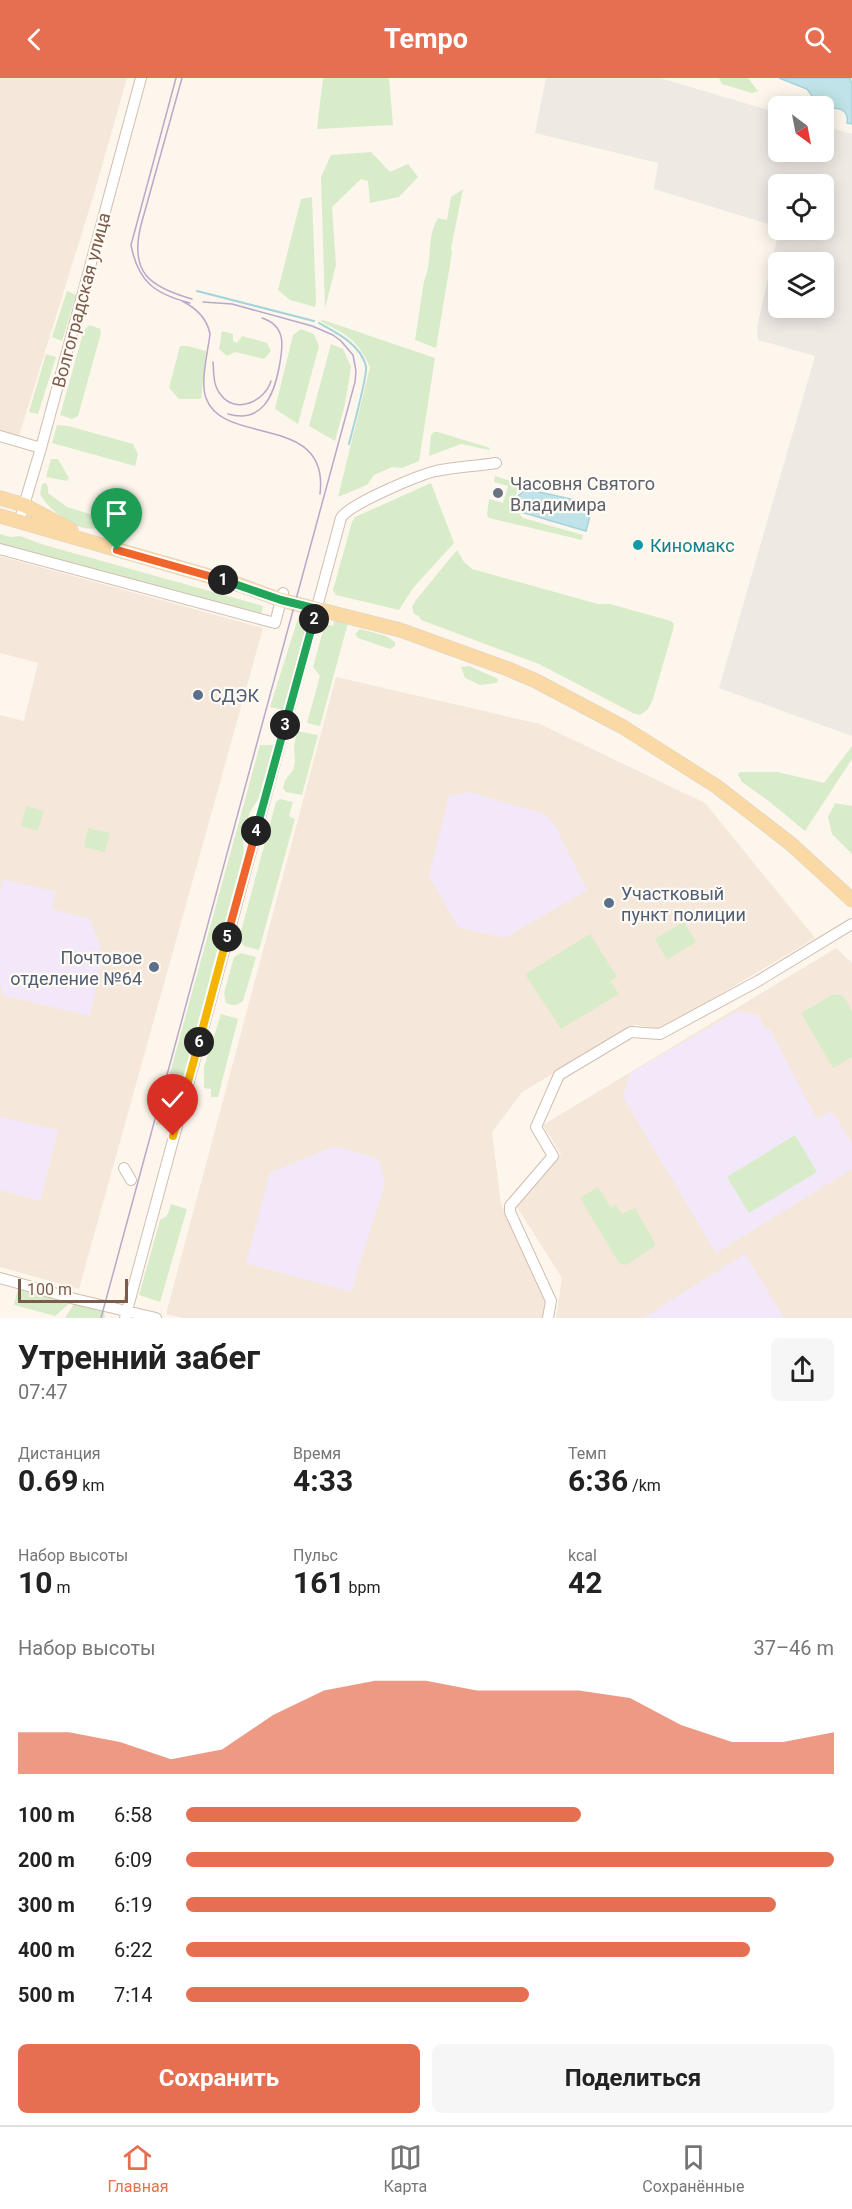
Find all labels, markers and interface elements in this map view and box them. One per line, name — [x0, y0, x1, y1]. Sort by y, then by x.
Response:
icon: back — [18, 23, 51, 56]
text: Tempo — [384, 23, 468, 55]
icon: search — [801, 23, 834, 56]
north arrow — [768, 96, 834, 162]
map controls — [768, 96, 834, 318]
button: locate — [768, 174, 834, 240]
street label: Волгоградская улица — [48, 210, 114, 390]
button: layers — [768, 252, 834, 318]
place label: Часовня Святого Владимира — [510, 473, 655, 515]
marker: Часовня Святого Владимира — [491, 486, 505, 500]
pin — [91, 488, 142, 550]
icon: arrive — [100, 497, 133, 530]
place label: Киномакс — [650, 535, 735, 556]
marker: Киномакс — [631, 538, 645, 552]
pin: 1 — [208, 565, 238, 595]
text: 1 — [218, 570, 228, 589]
pin: 2 — [299, 604, 329, 634]
text: 2 — [309, 609, 319, 628]
place label: СДЭК — [210, 685, 259, 706]
marker: СДЭК — [191, 688, 205, 702]
pin: 3 — [270, 710, 300, 740]
text: 3 — [280, 715, 290, 734]
pin: 4 — [241, 816, 271, 846]
text: 4 — [251, 821, 261, 840]
place label: Участковый пункт полиции — [621, 883, 746, 925]
marker: Участковый пункт полиции — [602, 896, 616, 910]
pin: 5 — [212, 922, 242, 952]
text: 5 — [222, 927, 232, 946]
place label: Почтовое отделение №64 — [10, 947, 142, 989]
marker: Почтовое отделение №64 — [147, 960, 161, 974]
pin: 6 — [184, 1027, 214, 1057]
text: 6 — [194, 1032, 204, 1051]
pin — [147, 1074, 198, 1136]
icon: check — [156, 1083, 189, 1116]
scale bar — [18, 1276, 128, 1304]
text: 100 m — [27, 1280, 72, 1299]
text: Утренний забег — [18, 1338, 260, 1377]
button: share — [771, 1338, 834, 1401]
text: 07:47 — [18, 1380, 68, 1404]
text: Дистанция — [18, 1444, 101, 1463]
text: Время — [293, 1444, 341, 1463]
text: Темп — [568, 1444, 606, 1463]
text: 0.69 — [18, 1463, 78, 1498]
text: 4:33 — [293, 1463, 353, 1498]
text: 6:36 — [568, 1463, 628, 1498]
text: km — [78, 1476, 104, 1495]
text: /km — [628, 1476, 661, 1495]
text: Набор высоты — [18, 1546, 128, 1565]
text: Пульс — [293, 1546, 338, 1565]
text: kcal — [568, 1546, 597, 1565]
text: 10 — [18, 1565, 52, 1600]
text: 161 — [293, 1565, 345, 1600]
text: 42 — [568, 1565, 602, 1600]
text: m — [52, 1578, 70, 1597]
text: bpm — [345, 1578, 381, 1597]
text: Набор высоты — [18, 1636, 156, 1660]
text: 37–46 m — [753, 1636, 834, 1660]
text: 100 m — [18, 1803, 75, 1827]
text: 6:58 — [114, 1803, 153, 1827]
text: 200 m — [18, 1848, 75, 1872]
text: 6:09 — [114, 1848, 153, 1872]
text: 300 m — [18, 1893, 75, 1917]
text: 6:19 — [114, 1893, 153, 1917]
text: 400 m — [18, 1938, 75, 1962]
text: 6:22 — [114, 1938, 153, 1962]
text: 500 m — [18, 1983, 75, 2007]
text: 7:14 — [114, 1983, 153, 2007]
button: Сохранить — [18, 2044, 420, 2113]
button: Поделиться — [432, 2044, 834, 2113]
tab: Главная — [108, 2141, 168, 2196]
tab: Карта — [384, 2141, 427, 2196]
tab: Сохранённые — [642, 2141, 744, 2196]

